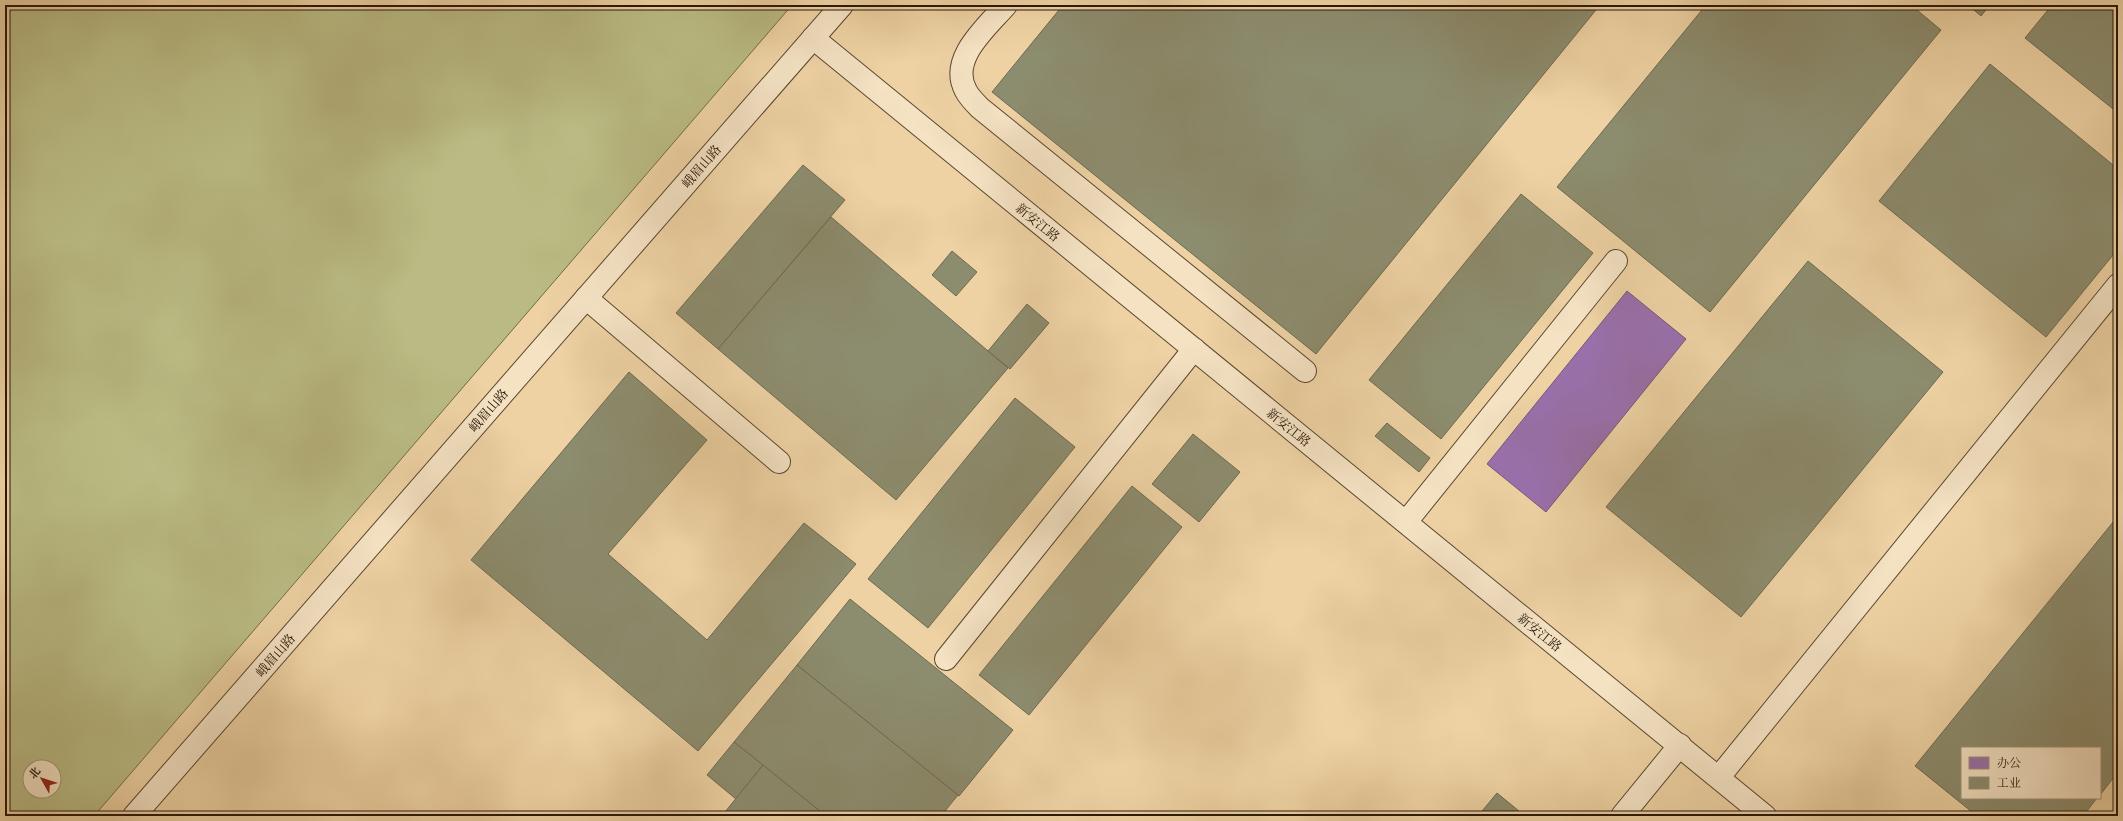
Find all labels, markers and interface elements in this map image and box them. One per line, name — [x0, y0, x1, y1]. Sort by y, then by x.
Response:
street label: 峨眉山路 — [678, 141, 724, 191]
street label: 新安江路 — [1013, 199, 1063, 245]
street label: 峨眉山路 — [465, 385, 511, 435]
street label: 新安江路 — [1264, 404, 1314, 450]
street label: 新安江路 — [1515, 609, 1565, 655]
street label: 峨眉山路 — [252, 630, 298, 680]
legend — [1961, 747, 2101, 799]
text: 办公 — [1997, 755, 2021, 770]
north arrow — [22, 759, 62, 799]
text: 北 — [25, 764, 43, 781]
text: 工业 — [1997, 775, 2021, 790]

